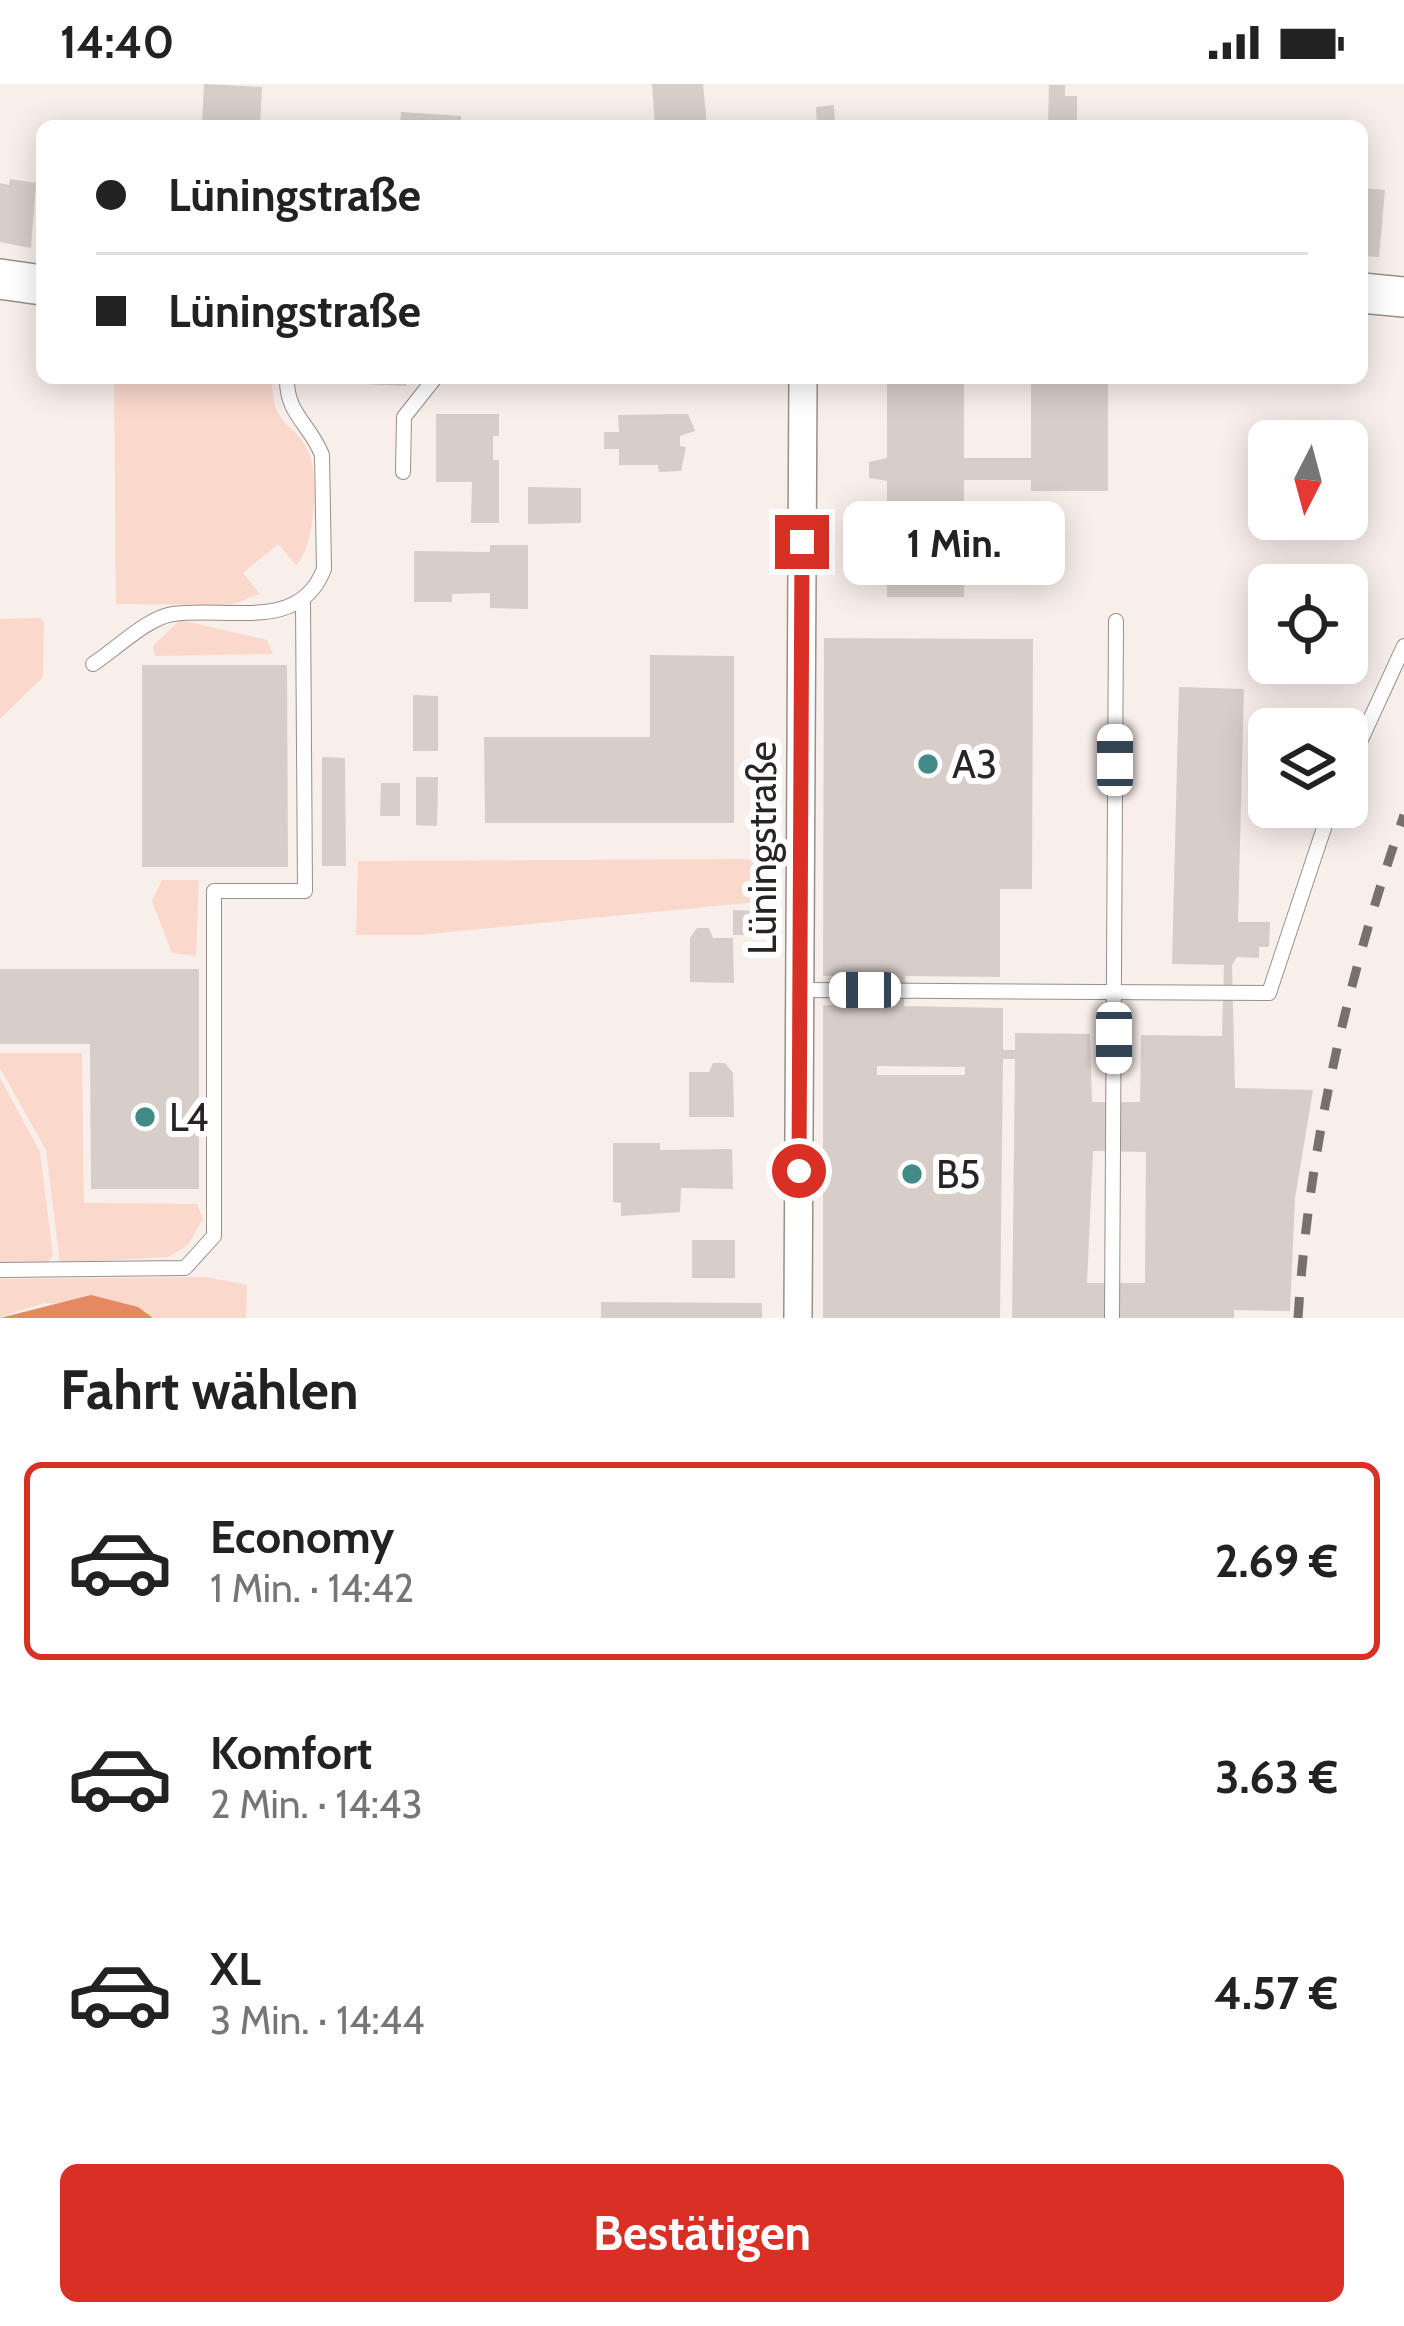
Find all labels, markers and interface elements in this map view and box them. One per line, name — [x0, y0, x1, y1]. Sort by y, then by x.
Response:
text: 14:40 — [60, 15, 174, 69]
text: Lüningstraße — [168, 168, 421, 222]
text: Lüningstraße — [168, 284, 421, 338]
north arrow — [1248, 420, 1368, 540]
map controls — [1248, 420, 1368, 828]
callout: 1 Min. — [844, 500, 1066, 584]
route end — [775, 515, 829, 569]
text: 1 Min. — [907, 519, 1001, 567]
button: locate — [1248, 564, 1368, 684]
button: layers — [1248, 708, 1368, 828]
car — [1097, 724, 1133, 796]
place label: A3 — [952, 740, 997, 788]
street label: Lüningstraße — [738, 741, 786, 955]
marker: A3 — [915, 751, 941, 777]
car — [829, 972, 901, 1008]
car — [1096, 1002, 1132, 1074]
place label: L4 — [169, 1093, 209, 1141]
marker: L4 — [132, 1104, 158, 1130]
route start — [772, 1144, 826, 1198]
place label: B5 — [936, 1150, 980, 1198]
marker: B5 — [899, 1161, 925, 1187]
text: Fahrt wählen — [60, 1357, 359, 1423]
icon: car — [66, 1507, 174, 1615]
text: Economy — [210, 1510, 394, 1564]
text: 2.69 € — [1215, 1534, 1338, 1588]
text: 1 Min. · 14:42 — [210, 1564, 414, 1612]
icon: car — [66, 1723, 174, 1831]
text: Komfort — [210, 1726, 372, 1780]
text: 3.63 € — [1215, 1750, 1338, 1804]
text: 2 Min. · 14:43 — [210, 1780, 423, 1828]
icon: car — [66, 1939, 174, 2047]
text: XL — [210, 1942, 261, 1996]
text: 4.57 € — [1214, 1966, 1338, 2020]
text: 3 Min. · 14:44 — [210, 1996, 425, 2044]
button: Bestätigen — [60, 2164, 1344, 2302]

